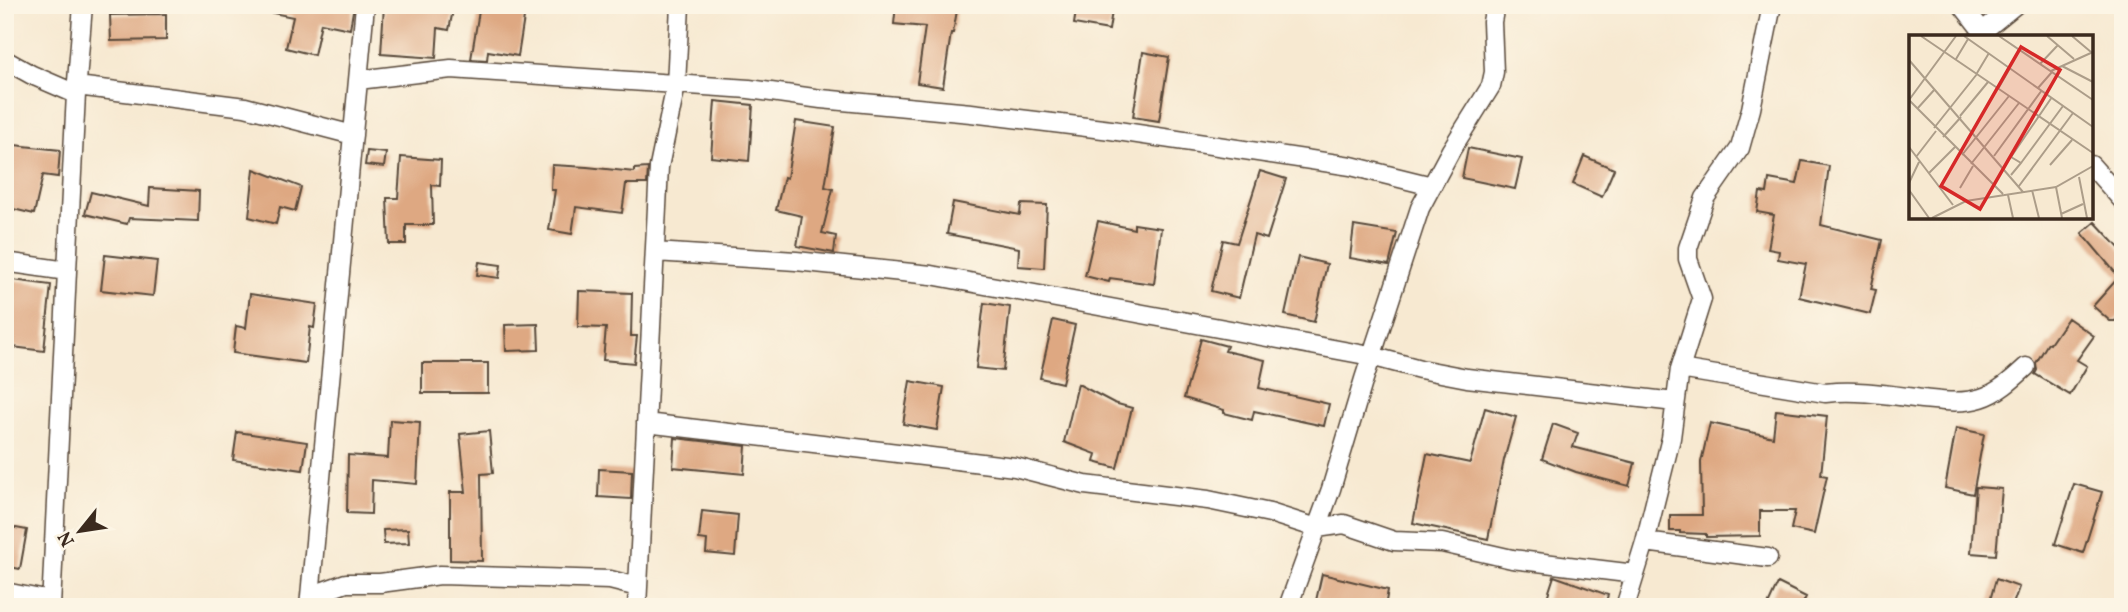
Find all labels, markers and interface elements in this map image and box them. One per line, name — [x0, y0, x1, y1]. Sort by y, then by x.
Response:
inset map — [1909, 35, 2093, 219]
north arrow — [46, 496, 116, 566]
text: N — [52, 526, 82, 551]

